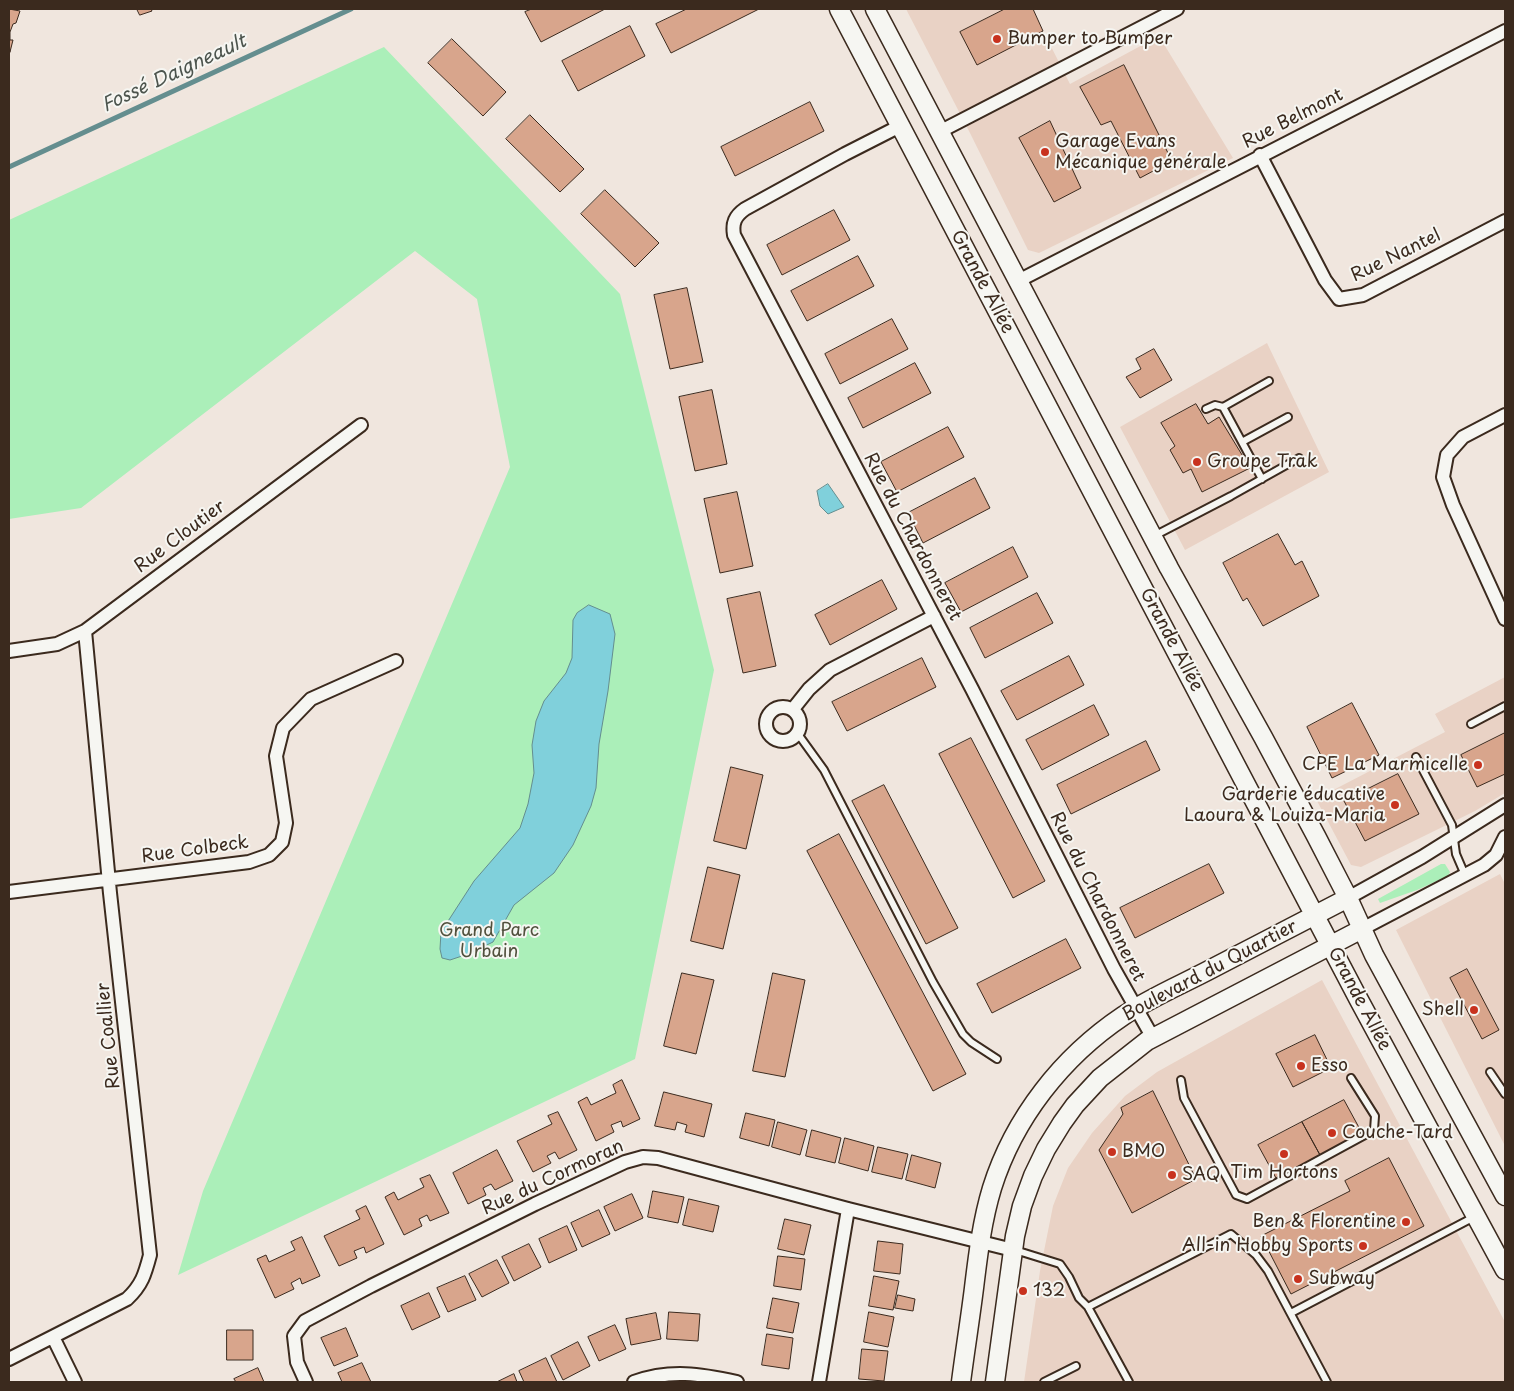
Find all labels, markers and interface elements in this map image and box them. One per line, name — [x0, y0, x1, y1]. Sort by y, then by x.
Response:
place label: Bumper to Bumper — [1007, 28, 1172, 50]
water label: Fossé Daigneault — [98, 31, 250, 117]
marker: Bumper to Bumper — [991, 33, 1003, 45]
street label: Rue Belmont — [1239, 84, 1347, 154]
place label: Garage Evans Mécanique générale — [1055, 131, 1227, 173]
marker: Garage Evans Mécanique générale — [1039, 146, 1051, 158]
street label: Rue Nantel — [1348, 225, 1444, 287]
street label: Grande Allée — [946, 227, 1018, 337]
street label: Rue du Chardonneret — [859, 449, 965, 625]
place label: Groupe Trak — [1207, 451, 1318, 473]
marker: Groupe Trak — [1191, 456, 1203, 468]
street label: Rue Cloutier — [131, 496, 229, 578]
street label: Grande Allée — [1135, 585, 1207, 695]
place label: CPE La Marmicelle — [1302, 754, 1468, 776]
marker: CPE La Marmicelle — [1472, 759, 1484, 771]
place label: Garderie éducative Laoura & Louiza-Maria — [1184, 784, 1385, 826]
marker: Garderie éducative Laoura & Louiza-Maria — [1389, 799, 1401, 811]
street label: Rue du Chardonneret — [1045, 809, 1149, 985]
street label: Rue Colbeck — [140, 832, 250, 868]
street label: Boulevard du Quartier — [1119, 916, 1301, 1026]
park label: Grand Parc Urbain — [439, 920, 539, 962]
street label: Grande Allée — [1323, 944, 1395, 1054]
street label: Rue Coallier — [93, 982, 125, 1090]
place label: Shell — [1422, 999, 1464, 1021]
marker: Shell — [1468, 1004, 1480, 1016]
place label: Esso — [1311, 1055, 1348, 1077]
marker: Esso — [1295, 1060, 1307, 1072]
place label: Couche-Tard — [1342, 1122, 1453, 1144]
marker: Couche-Tard — [1326, 1127, 1338, 1139]
street label: Rue du Cormoran — [479, 1136, 627, 1220]
place label: BMO — [1122, 1141, 1165, 1163]
marker: BMO — [1106, 1146, 1118, 1158]
marker: Tim Hortons — [1278, 1148, 1290, 1160]
place label: Tim Hortons — [1230, 1162, 1338, 1184]
place label: SAQ — [1182, 1164, 1221, 1186]
marker: SAQ — [1166, 1169, 1178, 1181]
place label: Ben & Florentine — [1252, 1211, 1396, 1233]
marker: Ben & Florentine — [1400, 1216, 1412, 1228]
place label: All-in Hobby Sports — [1182, 1235, 1353, 1257]
marker: All-in Hobby Sports — [1357, 1240, 1369, 1252]
place label: Subway — [1308, 1268, 1375, 1290]
marker: Subway — [1292, 1273, 1304, 1285]
place label: 132 — [1033, 1280, 1065, 1302]
marker: 132 — [1017, 1285, 1029, 1297]

